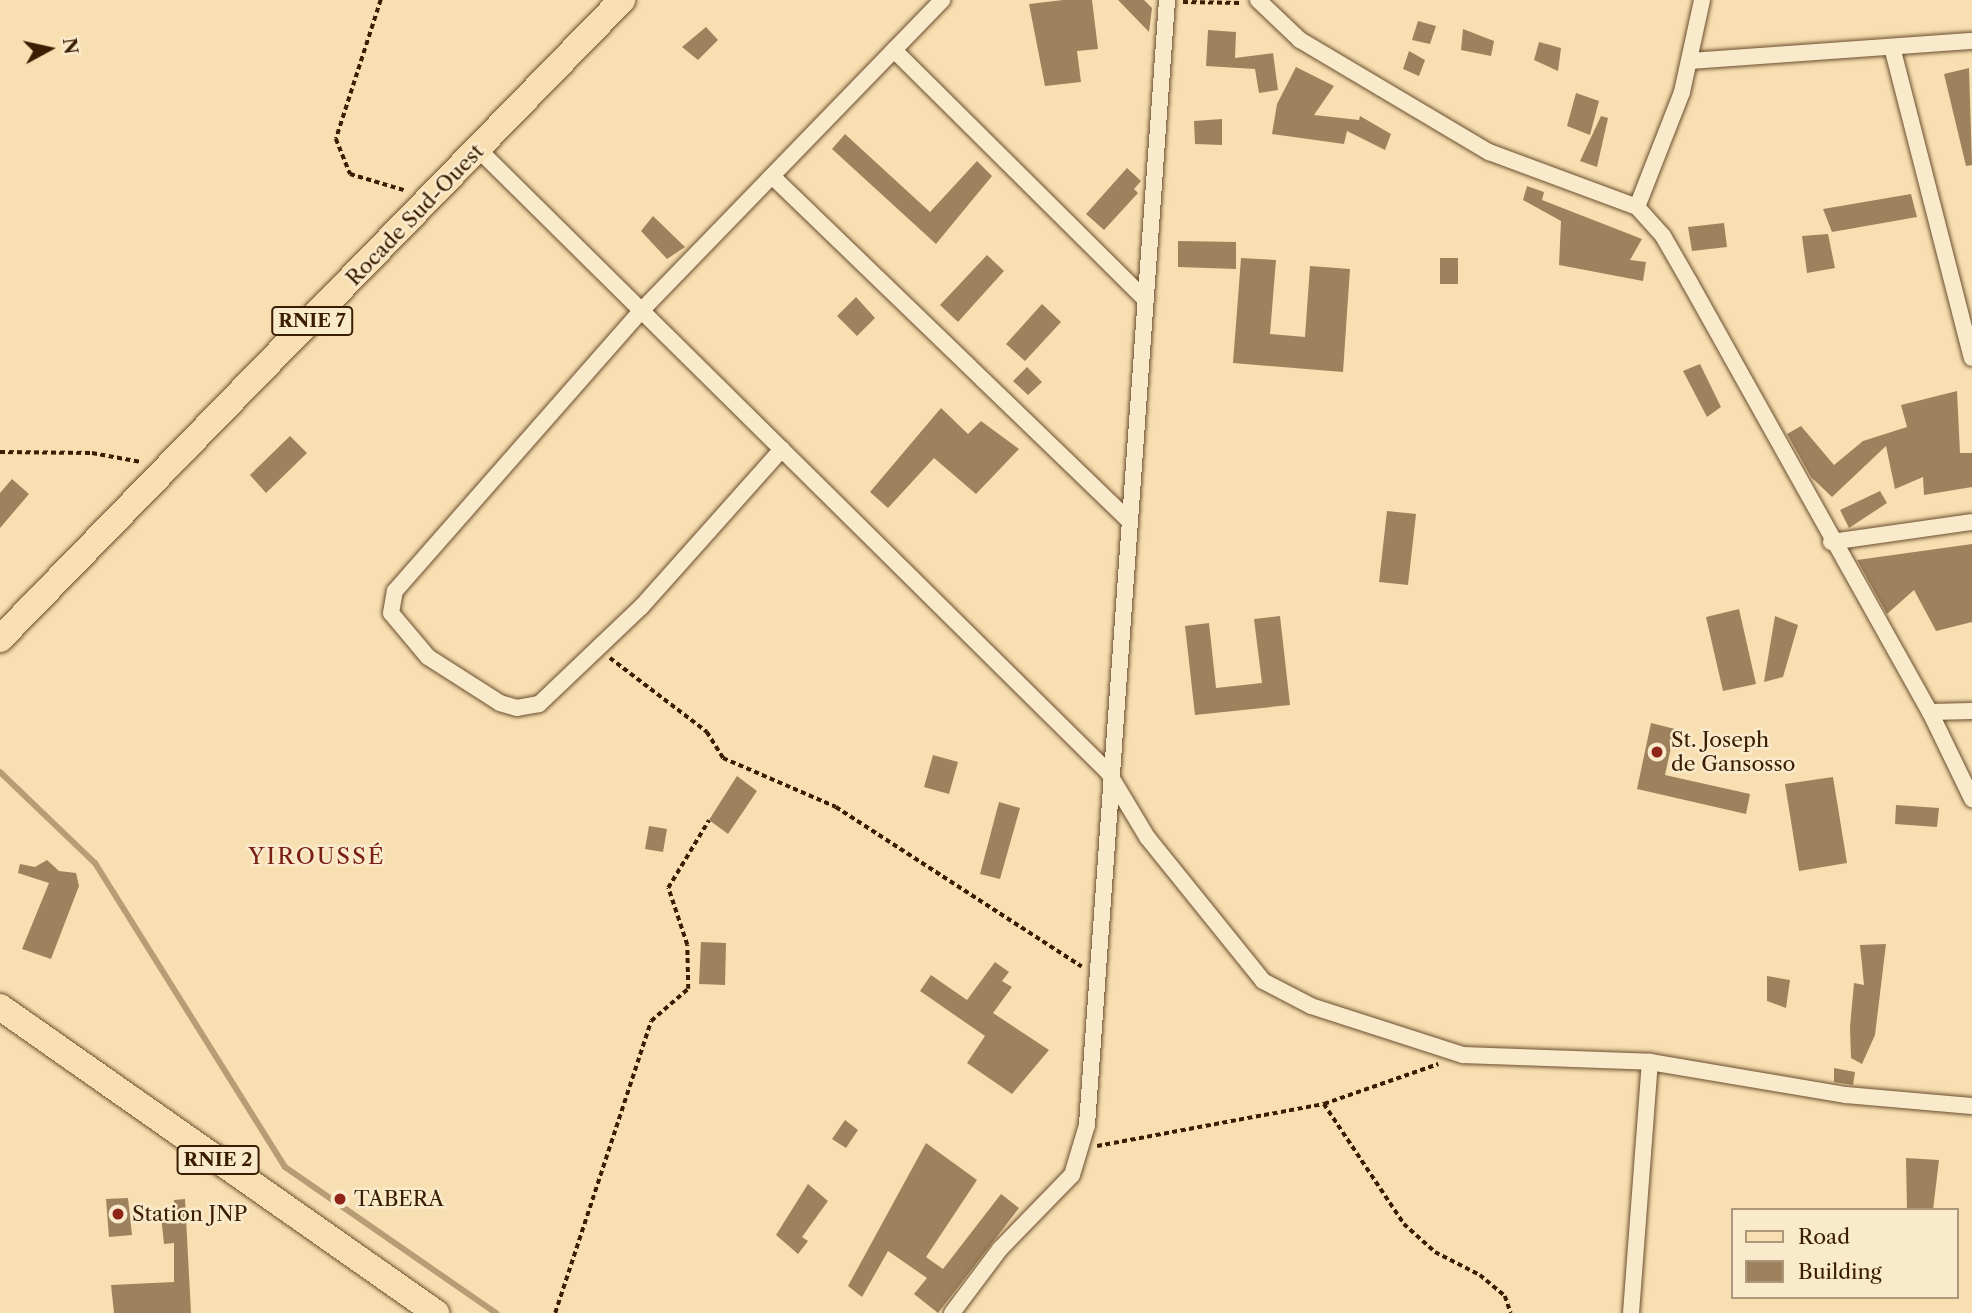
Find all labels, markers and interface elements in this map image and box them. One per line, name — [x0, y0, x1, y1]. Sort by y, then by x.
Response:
north arrow — [14, 14, 84, 84]
text: N — [58, 36, 83, 56]
street label: Rocade Sud-Ouest — [341, 139, 489, 291]
road number: RNIE 7 — [270, 306, 354, 336]
place label: St. Joseph de Gansosso — [1671, 727, 1795, 777]
marker: St. Joseph de Gansosso — [1649, 744, 1665, 760]
district label: YIROUSSÉ — [249, 842, 385, 870]
road number: RNIE 2 — [176, 1144, 260, 1176]
place label: TABERA — [354, 1186, 444, 1212]
marker: TABERA — [332, 1191, 348, 1207]
place label: Station JNP — [132, 1201, 247, 1227]
marker: Station JNP — [110, 1206, 126, 1222]
legend — [1730, 1208, 1958, 1299]
text: Road — [1798, 1224, 1850, 1249]
text: Building — [1798, 1259, 1882, 1284]

